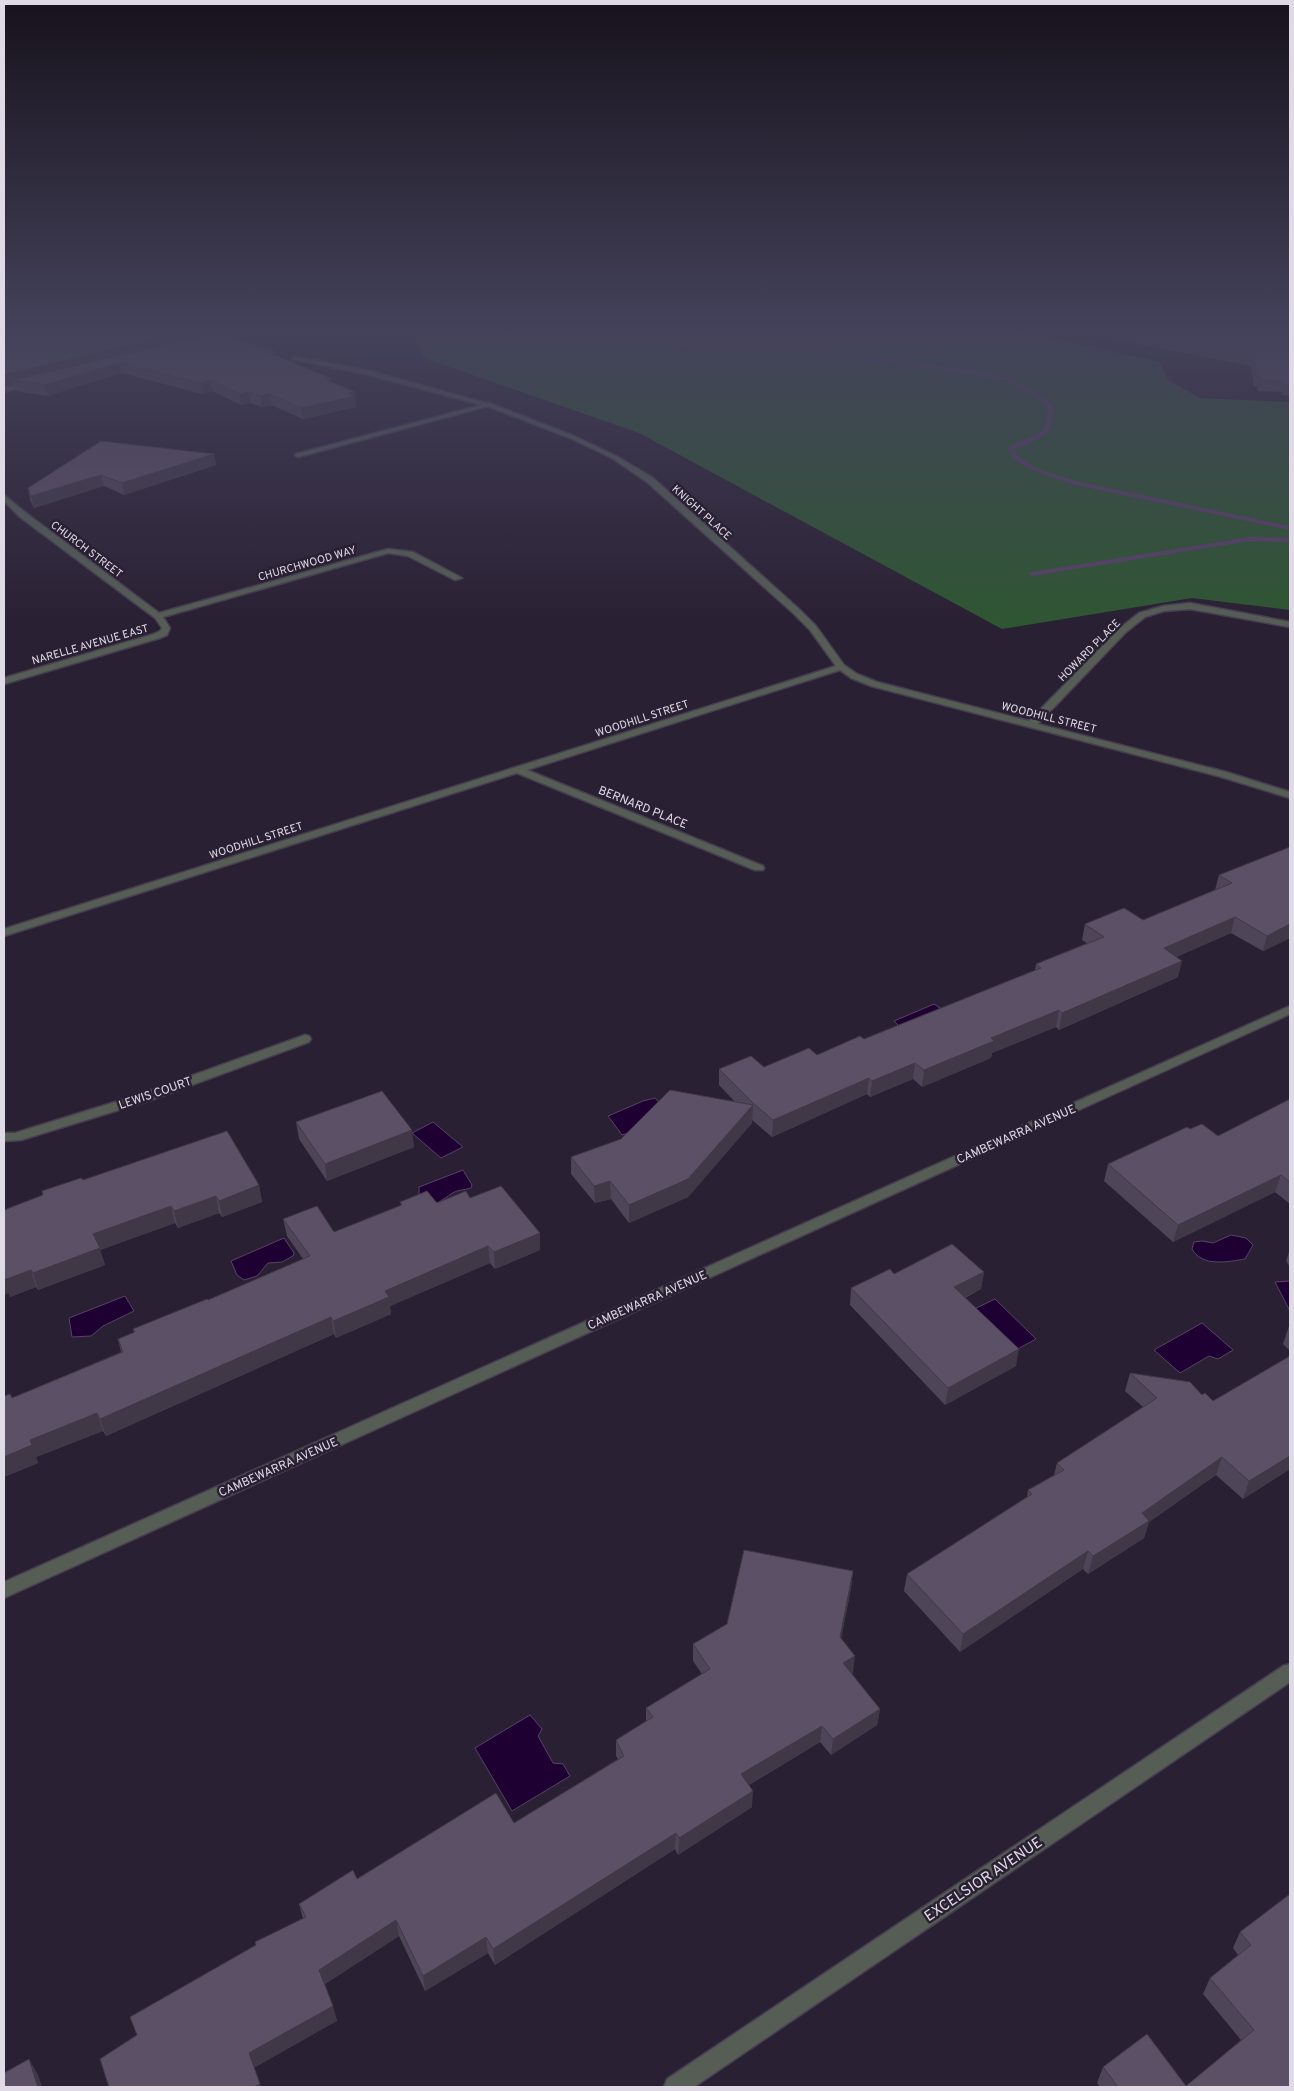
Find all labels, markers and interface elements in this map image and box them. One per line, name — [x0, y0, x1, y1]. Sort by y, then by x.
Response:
street label: KNIGHT PLACE — [669, 482, 734, 543]
street label: CHURCH STREET — [48, 518, 125, 581]
street label: CHURCHWOOD WAY — [257, 543, 358, 585]
street label: HOWARD PLACE — [1056, 617, 1124, 685]
street label: NARELLE AVENUE EAST — [30, 622, 150, 668]
street label: WOODHILL STREET — [594, 697, 691, 741]
street label: WOODHILL STREET — [1000, 699, 1098, 737]
street label: BERNARD PLACE — [596, 783, 690, 833]
street label: WOODHILL STREET — [208, 819, 305, 863]
street label: LEWIS COURT — [117, 1074, 194, 1114]
street label: CAMBEWARRA AVENUE — [954, 1101, 1078, 1168]
street label: CAMBEWARRA AVENUE — [585, 1267, 709, 1334]
street label: CAMBEWARRA AVENUE — [216, 1434, 340, 1501]
street label: EXCELSIOR AVENUE — [921, 1834, 1046, 1927]

